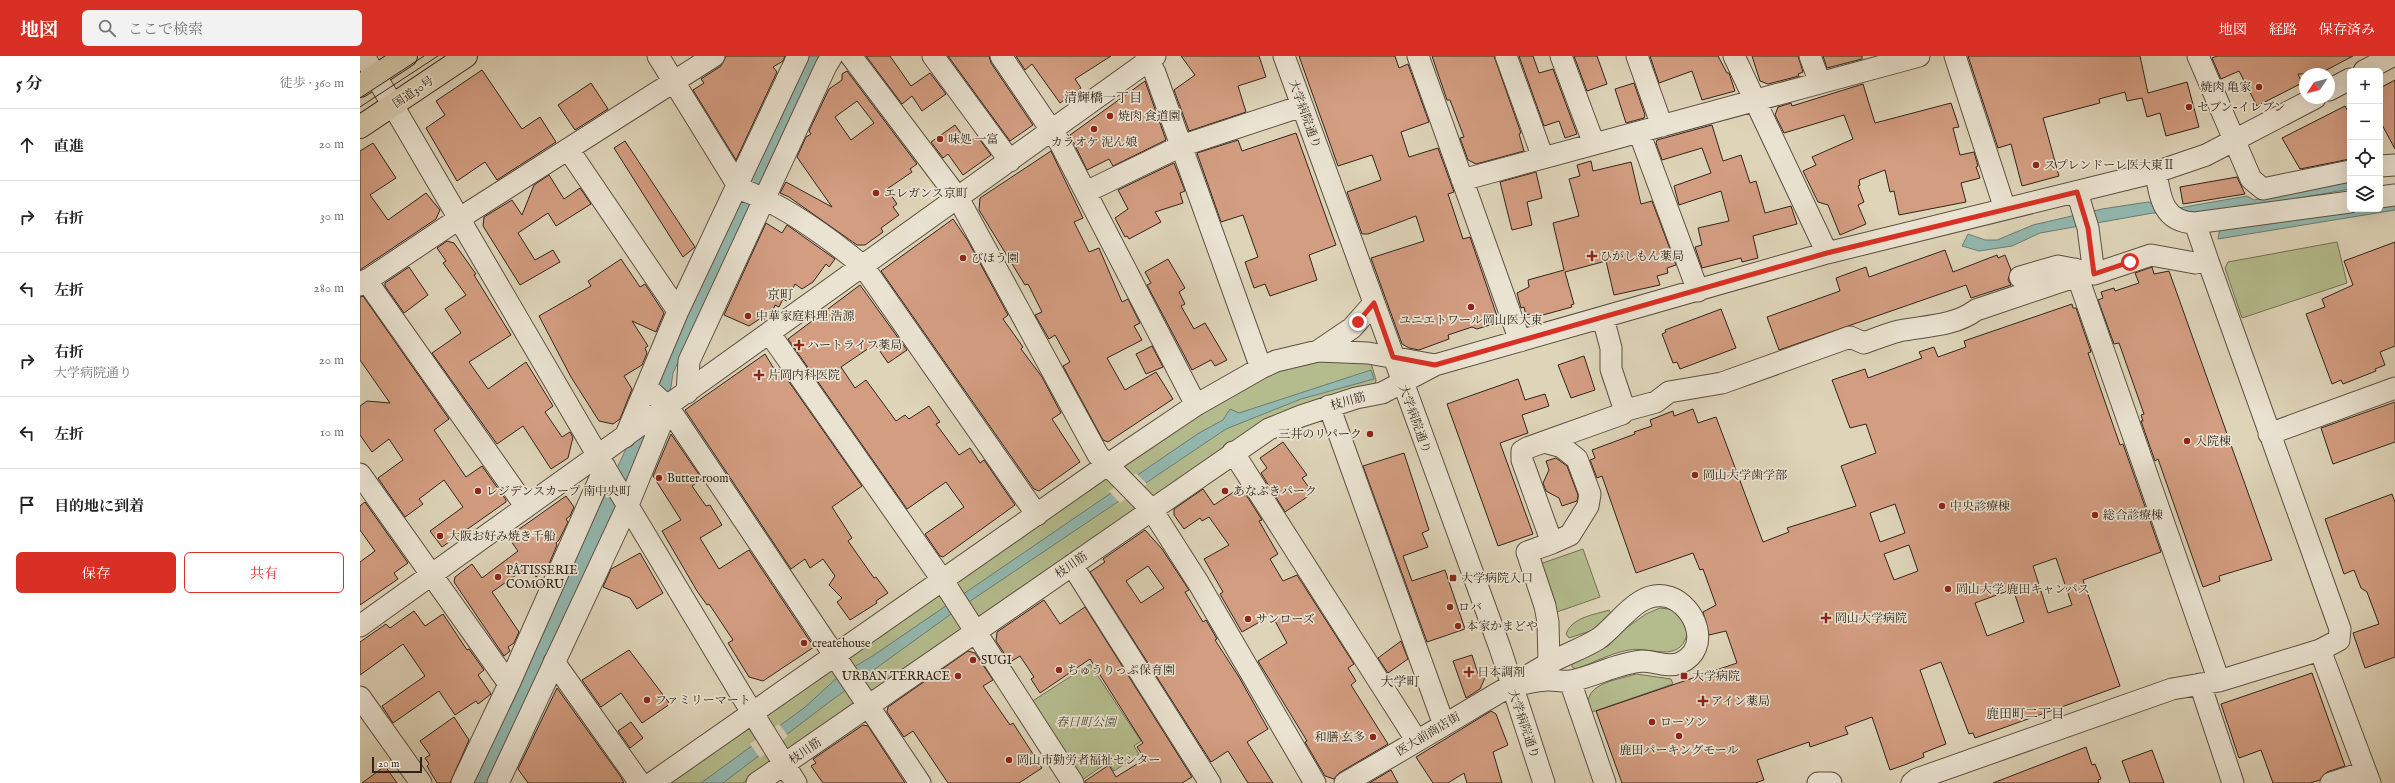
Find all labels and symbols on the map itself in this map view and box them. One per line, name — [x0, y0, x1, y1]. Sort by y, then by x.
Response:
north arrow — [2299, 68, 2335, 104]
street label: 国道30号 — [390, 73, 437, 112]
street label: 大学病院通り — [1285, 78, 1324, 151]
place label: 焼肉 亀家 — [2200, 80, 2251, 95]
marker: 焼肉 亀家 — [2254, 82, 2264, 92]
district label: 清輝橋一丁目 — [1064, 90, 1142, 107]
place label: セブン-イレブン — [2197, 100, 2286, 115]
marker: セブン-イレブン — [2184, 102, 2194, 112]
place label: 焼肉 食道園 — [1118, 109, 1181, 124]
marker: 焼肉 食道園 — [1105, 111, 1115, 121]
marker: カラオケ 泥ん娘 — [1089, 124, 1099, 134]
place label: 味処 一富 — [948, 132, 999, 147]
marker: 味処 一富 — [935, 134, 945, 144]
place label: カラオケ 泥ん娘 — [1051, 135, 1137, 150]
place label: スプレンドーレ医大東Ⅱ — [2044, 158, 2175, 173]
marker: スプレンドーレ医大東Ⅱ — [2031, 160, 2041, 170]
place label: エレガンス京町 — [884, 186, 968, 201]
marker: エレガンス京町 — [871, 188, 881, 198]
place label: ひがしもん薬局 — [1600, 249, 1684, 264]
place label: びほう園 — [971, 251, 1019, 266]
marker: ひがしもん薬局 — [1587, 251, 1597, 261]
marker: びほう園 — [958, 253, 968, 263]
route start — [2121, 253, 2139, 271]
district label: 京町 — [767, 287, 793, 304]
marker: ユニエトワール岡山医大東 — [1466, 302, 1476, 312]
place label: 中華家庭料理 浩源 — [756, 309, 855, 324]
marker: 中華家庭料理 浩源 — [743, 311, 753, 321]
route end — [1349, 313, 1367, 331]
place label: ユニエトワール岡山医大東 — [1399, 313, 1543, 328]
place label: ハートライフ薬局 — [807, 338, 902, 353]
marker: ハートライフ薬局 — [794, 340, 804, 350]
place label: 片岡内科医院 — [768, 368, 840, 383]
marker: 片岡内科医院 — [753, 369, 765, 381]
street label: 大学病院通り — [1395, 383, 1434, 456]
street label: 枝川筋 — [1329, 389, 1368, 414]
place label: 三井のリパーク — [1278, 427, 1362, 442]
marker: 三井のリパーク — [1365, 429, 1375, 439]
place label: 入院棟 — [2195, 434, 2231, 449]
marker: 入院棟 — [2182, 436, 2192, 446]
place label: 岡山大学歯学部 — [1703, 468, 1787, 483]
marker: 岡山大学歯学部 — [1690, 470, 1700, 480]
place label: Butter room — [667, 471, 729, 486]
marker: Butter room — [654, 473, 664, 483]
place label: レジデンスカープ 南中央町 — [486, 484, 631, 499]
place label: あなぶきパーク — [1233, 484, 1317, 499]
marker: レジデンスカープ 南中央町 — [473, 486, 483, 496]
marker: あなぶきパーク — [1220, 486, 1230, 496]
place label: 中央診療棟 — [1950, 499, 2010, 514]
marker: 中央診療棟 — [1937, 501, 1947, 511]
place label: 総合診療棟 — [2103, 508, 2163, 523]
marker: 総合診療棟 — [2090, 510, 2100, 520]
place label: 大阪お好み焼き千船 — [448, 529, 556, 544]
marker: 大阪お好み焼き千船 — [435, 531, 445, 541]
street label: 枝川筋 — [1052, 549, 1090, 582]
place label: PÂTISSERIE COMORU — [506, 562, 577, 592]
place label: 大学病院入口 — [1461, 571, 1533, 586]
marker: PÂTISSERIE COMORU — [493, 572, 503, 582]
marker: 大学病院入口 — [1448, 573, 1458, 583]
place label: 岡山大学 鹿田キャンパス — [1956, 582, 2090, 597]
marker: 岡山大学 鹿田キャンパス — [1943, 584, 1953, 594]
place label: ロバ — [1458, 600, 1482, 615]
marker: ロバ — [1445, 602, 1455, 612]
place label: 岡山大学病院 — [1835, 611, 1907, 626]
place label: サンローズ — [1256, 612, 1315, 627]
marker: 岡山大学病院 — [1820, 612, 1832, 624]
marker: サンローズ — [1243, 614, 1253, 624]
place label: 本家かまどや — [1466, 619, 1538, 634]
marker: 本家かまどや — [1453, 621, 1463, 631]
place label: createhouse — [812, 636, 871, 651]
marker: createhouse — [799, 638, 809, 648]
place label: SUGI — [981, 653, 1012, 668]
marker: SUGI — [968, 655, 978, 665]
place label: ちゅうりっぷ保育園 — [1067, 663, 1175, 678]
marker: ちゅうりっぷ保育園 — [1054, 665, 1064, 675]
place label: 日本調剤 — [1477, 665, 1525, 680]
marker: 日本調剤 — [1464, 667, 1474, 677]
place label: URBAN TERRACE — [842, 669, 950, 684]
place label: 大学病院 — [1692, 669, 1740, 684]
marker: URBAN TERRACE — [953, 671, 963, 681]
marker: 大学病院 — [1679, 671, 1689, 681]
district label: 大学町 — [1380, 674, 1420, 691]
street label: 大学病院通り — [1505, 688, 1542, 761]
place label: ファミリーマート — [655, 693, 751, 708]
place label: アイン薬局 — [1711, 694, 1770, 709]
marker: ファミリーマート — [642, 695, 652, 705]
marker: アイン薬局 — [1698, 696, 1708, 706]
district label: 鹿田町二丁目 — [1986, 706, 2064, 723]
street label: 医大前商店街 — [1394, 709, 1464, 759]
park label: 春日町公園 — [1056, 715, 1118, 730]
place label: ローソン — [1660, 715, 1708, 730]
marker: ローソン — [1647, 717, 1657, 727]
place label: 和膳 玄多 — [1314, 730, 1365, 745]
marker: 鹿田パーキングモール — [1674, 731, 1684, 741]
marker: 和膳 玄多 — [1368, 732, 1378, 742]
street label: 枝川筋 — [786, 735, 824, 768]
place label: 鹿田パーキングモール — [1620, 743, 1738, 758]
place label: 岡山市勤労者福祉センター — [1017, 753, 1161, 768]
scale bar — [372, 755, 422, 774]
marker: 岡山市勤労者福祉センター — [1004, 755, 1014, 765]

